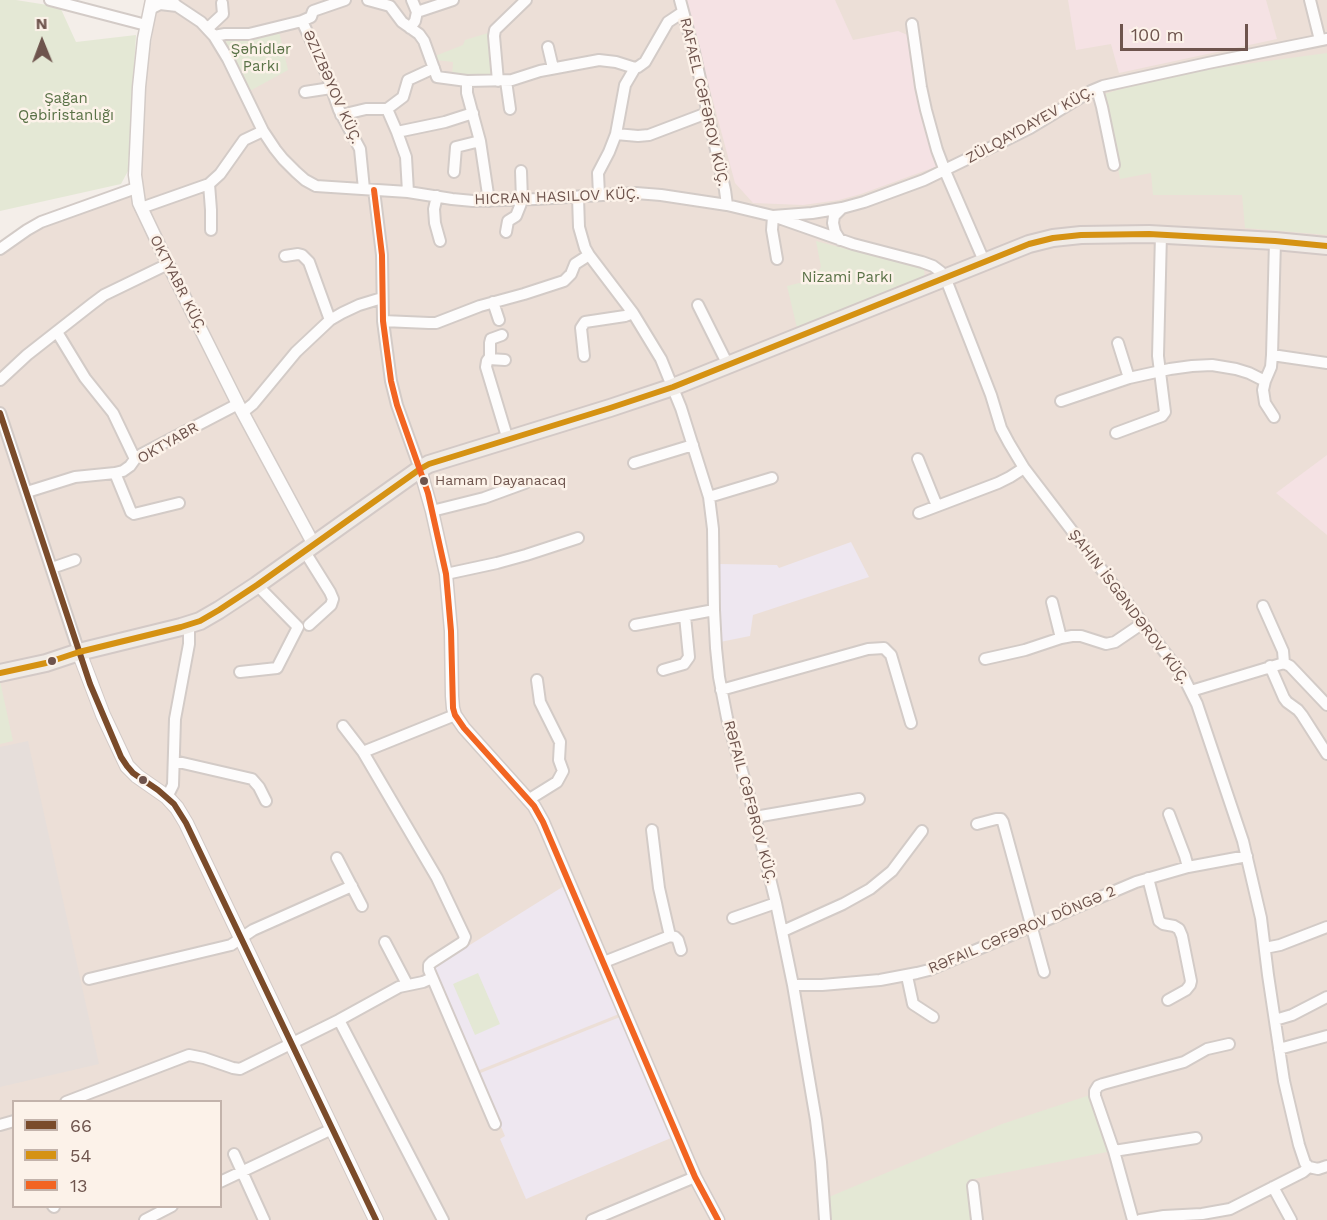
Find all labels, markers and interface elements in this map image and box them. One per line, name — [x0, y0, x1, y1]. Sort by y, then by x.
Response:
north arrow — [12, 12, 72, 72]
scale bar — [1123, 12, 1250, 50]
text: N — [36, 14, 48, 33]
street label: RAFAEL CƏFƏROV KÜÇ. — [676, 16, 732, 188]
text: 100 m — [1131, 24, 1184, 45]
street label: ƏZIZBƏYOV KÜÇ. — [299, 27, 365, 147]
park label: Şəhidlər Parkı — [231, 41, 291, 76]
street label: ZÜLQAYDAYEV KÜÇ. — [963, 82, 1097, 168]
park label: Şağan Qəbiristanlığı — [18, 90, 114, 125]
street label: HICRAN HASILOV KÜÇ. — [474, 185, 640, 209]
street label: OKTYABR KÜÇ. — [146, 232, 210, 336]
park label: Nizami Parkı — [801, 269, 893, 287]
street label: OKTYABR — [134, 418, 202, 468]
place label: Hamam Dayanacaq — [435, 473, 566, 489]
marker: Hamam Dayanacaq — [418, 475, 430, 487]
street label: ŞAHIN İSGƏNDƏROV KÜÇ. — [1065, 526, 1193, 688]
unlabelled marker — [46, 655, 58, 667]
street label: RƏFAIL CƏFƏROV KÜÇ. — [720, 719, 780, 885]
unlabelled marker — [137, 774, 149, 786]
street label: RƏFAIL CƏFƏROV DÖNGƏ 2 — [926, 882, 1118, 978]
legend — [12, 1100, 222, 1208]
text: 66 — [70, 1115, 92, 1136]
text: 54 — [70, 1145, 91, 1166]
text: 13 — [70, 1175, 88, 1196]

